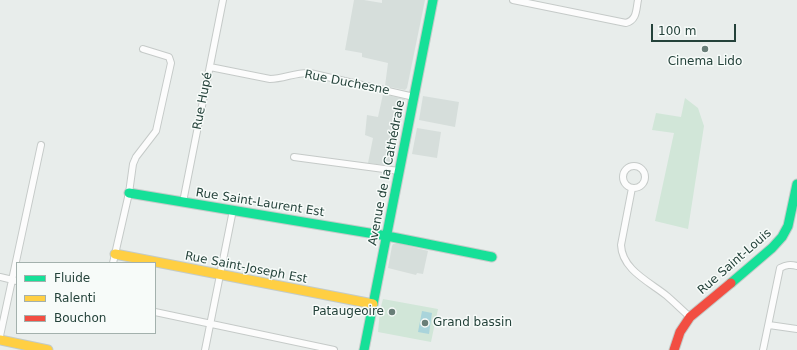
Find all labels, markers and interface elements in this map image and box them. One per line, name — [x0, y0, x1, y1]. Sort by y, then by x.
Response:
scale bar — [653, 16, 738, 42]
text: 100 m — [658, 24, 696, 38]
marker: Cinema Lido — [700, 44, 710, 54]
place label: Cinema Lido — [668, 55, 742, 69]
street label: Rue Duchesne — [303, 68, 391, 98]
street label: Rue Hupé — [190, 71, 216, 131]
street label: Avenue de la Cathédrale — [366, 99, 408, 247]
street label: Rue Saint-Laurent Est — [195, 186, 325, 220]
street label: Rue Saint-Louis — [695, 226, 775, 298]
street label: Rue Saint-Joseph Est — [184, 249, 308, 287]
legend — [16, 262, 156, 334]
text: Fluide — [54, 271, 90, 285]
text: Ralenti — [54, 291, 96, 305]
place label: Pataugeoire — [313, 305, 384, 319]
marker: Pataugeoire — [387, 307, 397, 317]
text: Bouchon — [54, 311, 106, 325]
place label: Grand bassin — [433, 316, 512, 330]
marker: Grand bassin — [420, 318, 430, 328]

